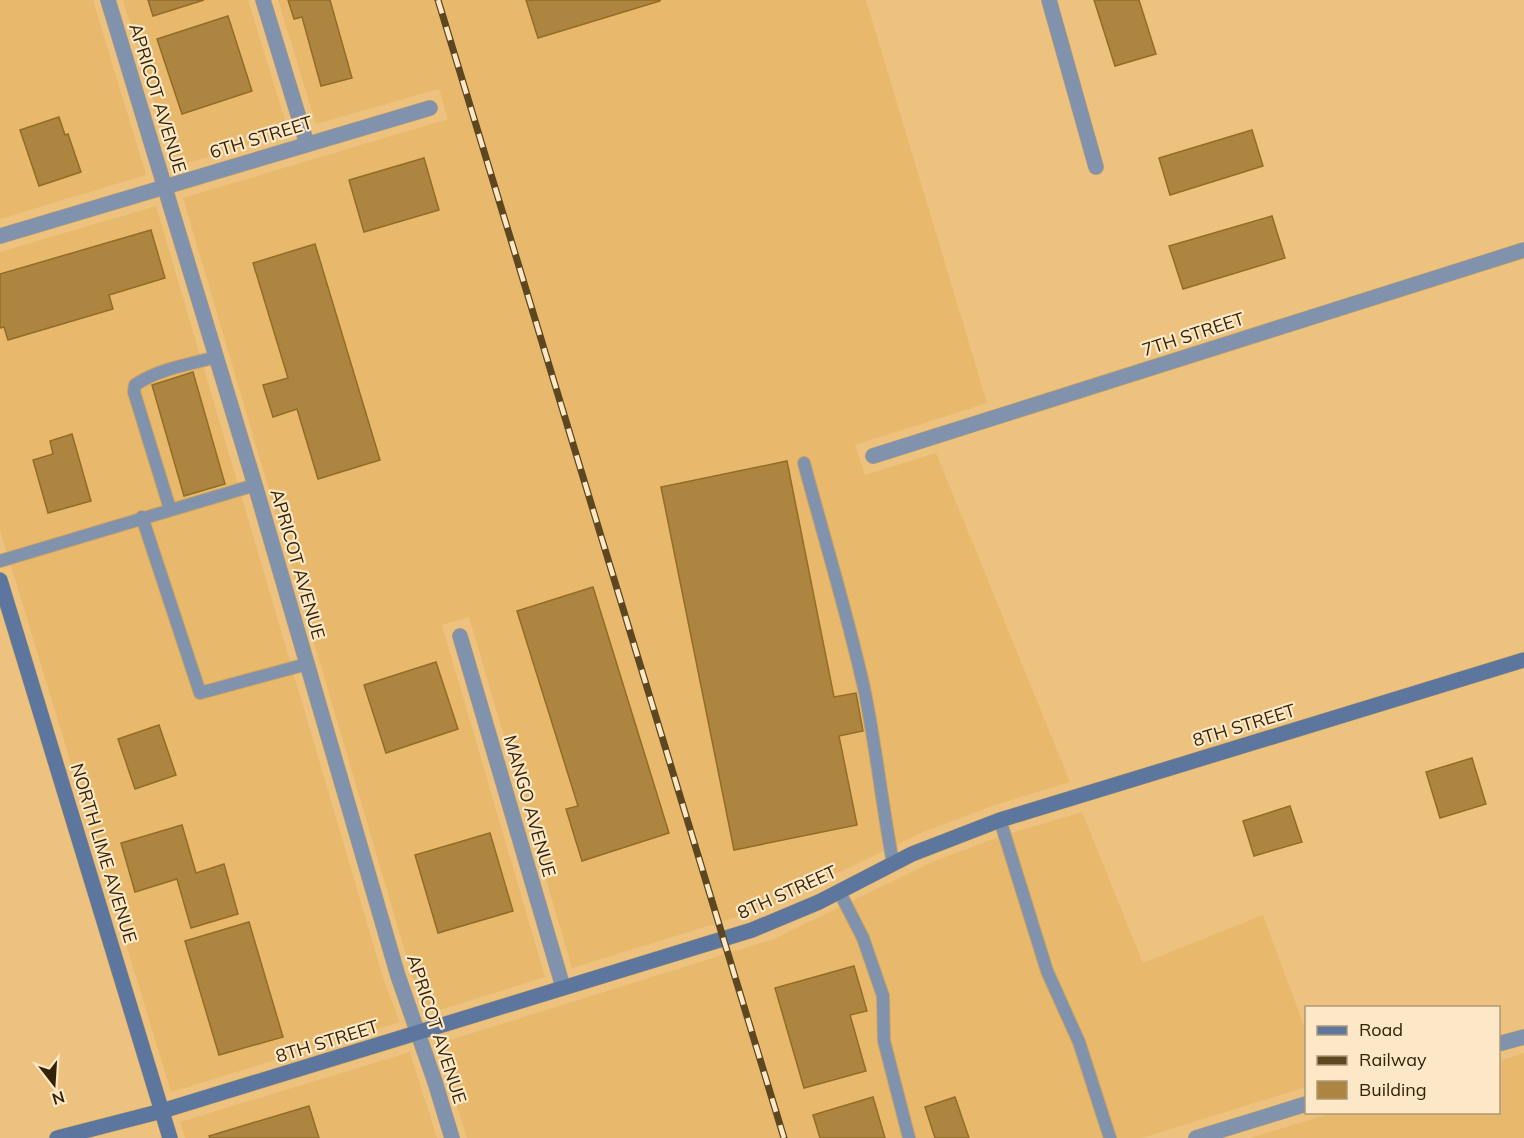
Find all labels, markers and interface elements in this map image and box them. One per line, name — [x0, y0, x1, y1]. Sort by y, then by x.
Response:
street label: APRICOT AVENUE — [124, 20, 192, 176]
street label: 6TH STREET — [207, 110, 315, 164]
street label: 7TH STREET — [1139, 307, 1247, 361]
street label: APRICOT AVENUE — [266, 486, 330, 642]
street label: 8TH STREET — [1190, 698, 1298, 752]
street label: MANGO AVENUE — [499, 732, 561, 880]
street label: NORTH LIME AVENUE — [66, 760, 142, 946]
street label: 8TH STREET — [734, 860, 840, 924]
street label: APRICOT AVENUE — [402, 952, 472, 1106]
legend — [1305, 1006, 1500, 1114]
street label: 8TH STREET — [273, 1014, 381, 1068]
text: Road — [1359, 1018, 1403, 1041]
text: Railway — [1359, 1048, 1427, 1071]
north arrow — [24, 1054, 84, 1114]
text: Building — [1359, 1078, 1427, 1101]
text: N — [50, 1087, 67, 1110]

